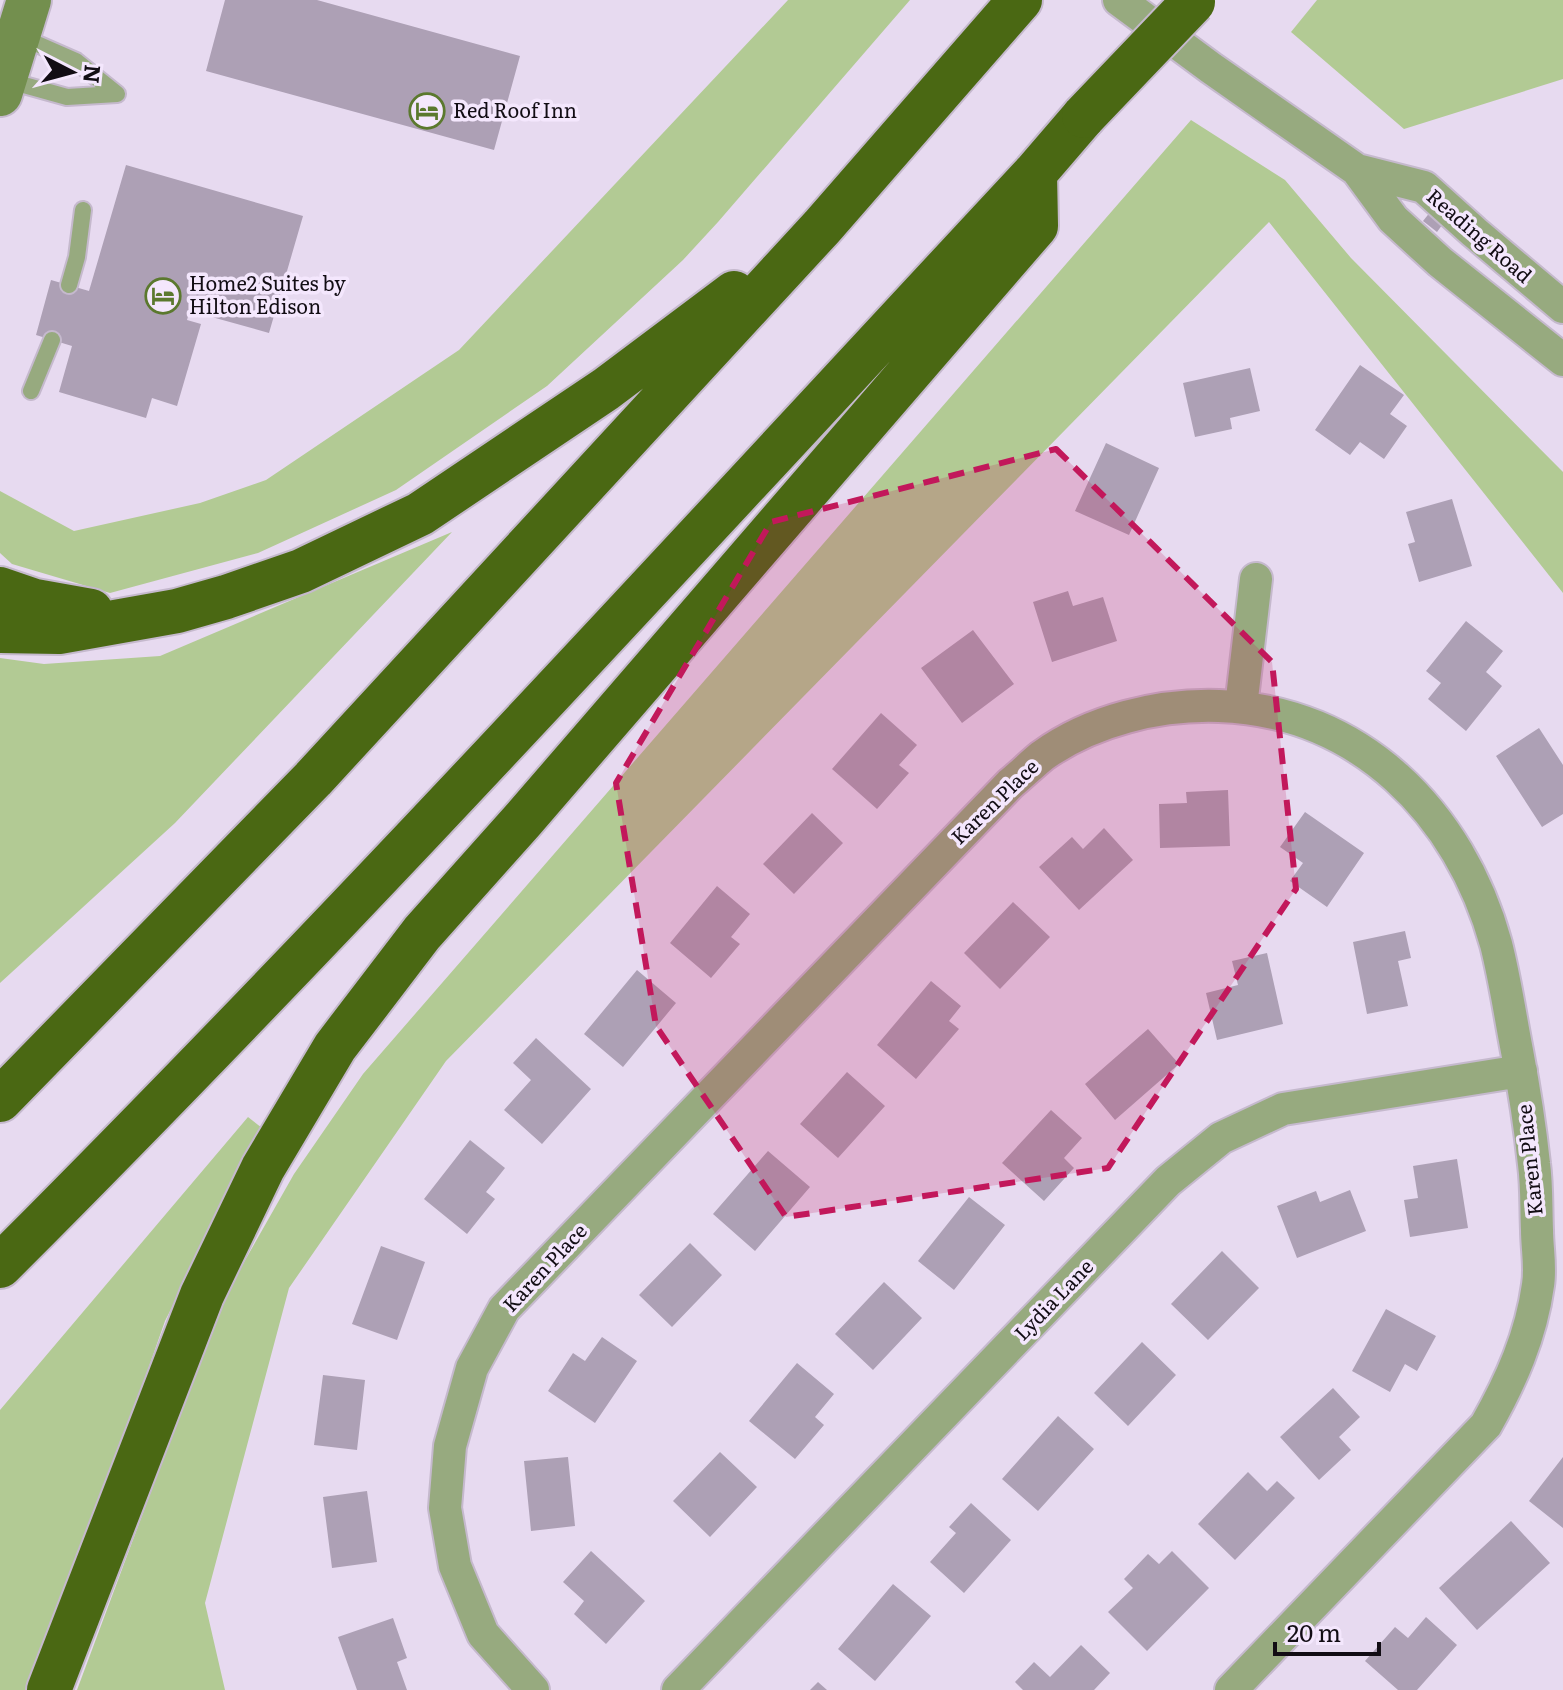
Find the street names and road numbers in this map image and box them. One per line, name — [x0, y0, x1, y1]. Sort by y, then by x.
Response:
street label: Reading Road — [1421, 180, 1539, 289]
street label: Karen Place — [943, 751, 1044, 850]
street label: Karen Place — [1507, 1103, 1549, 1217]
street label: Karen Place — [494, 1216, 593, 1318]
street label: Lydia Lane — [1006, 1251, 1099, 1346]

